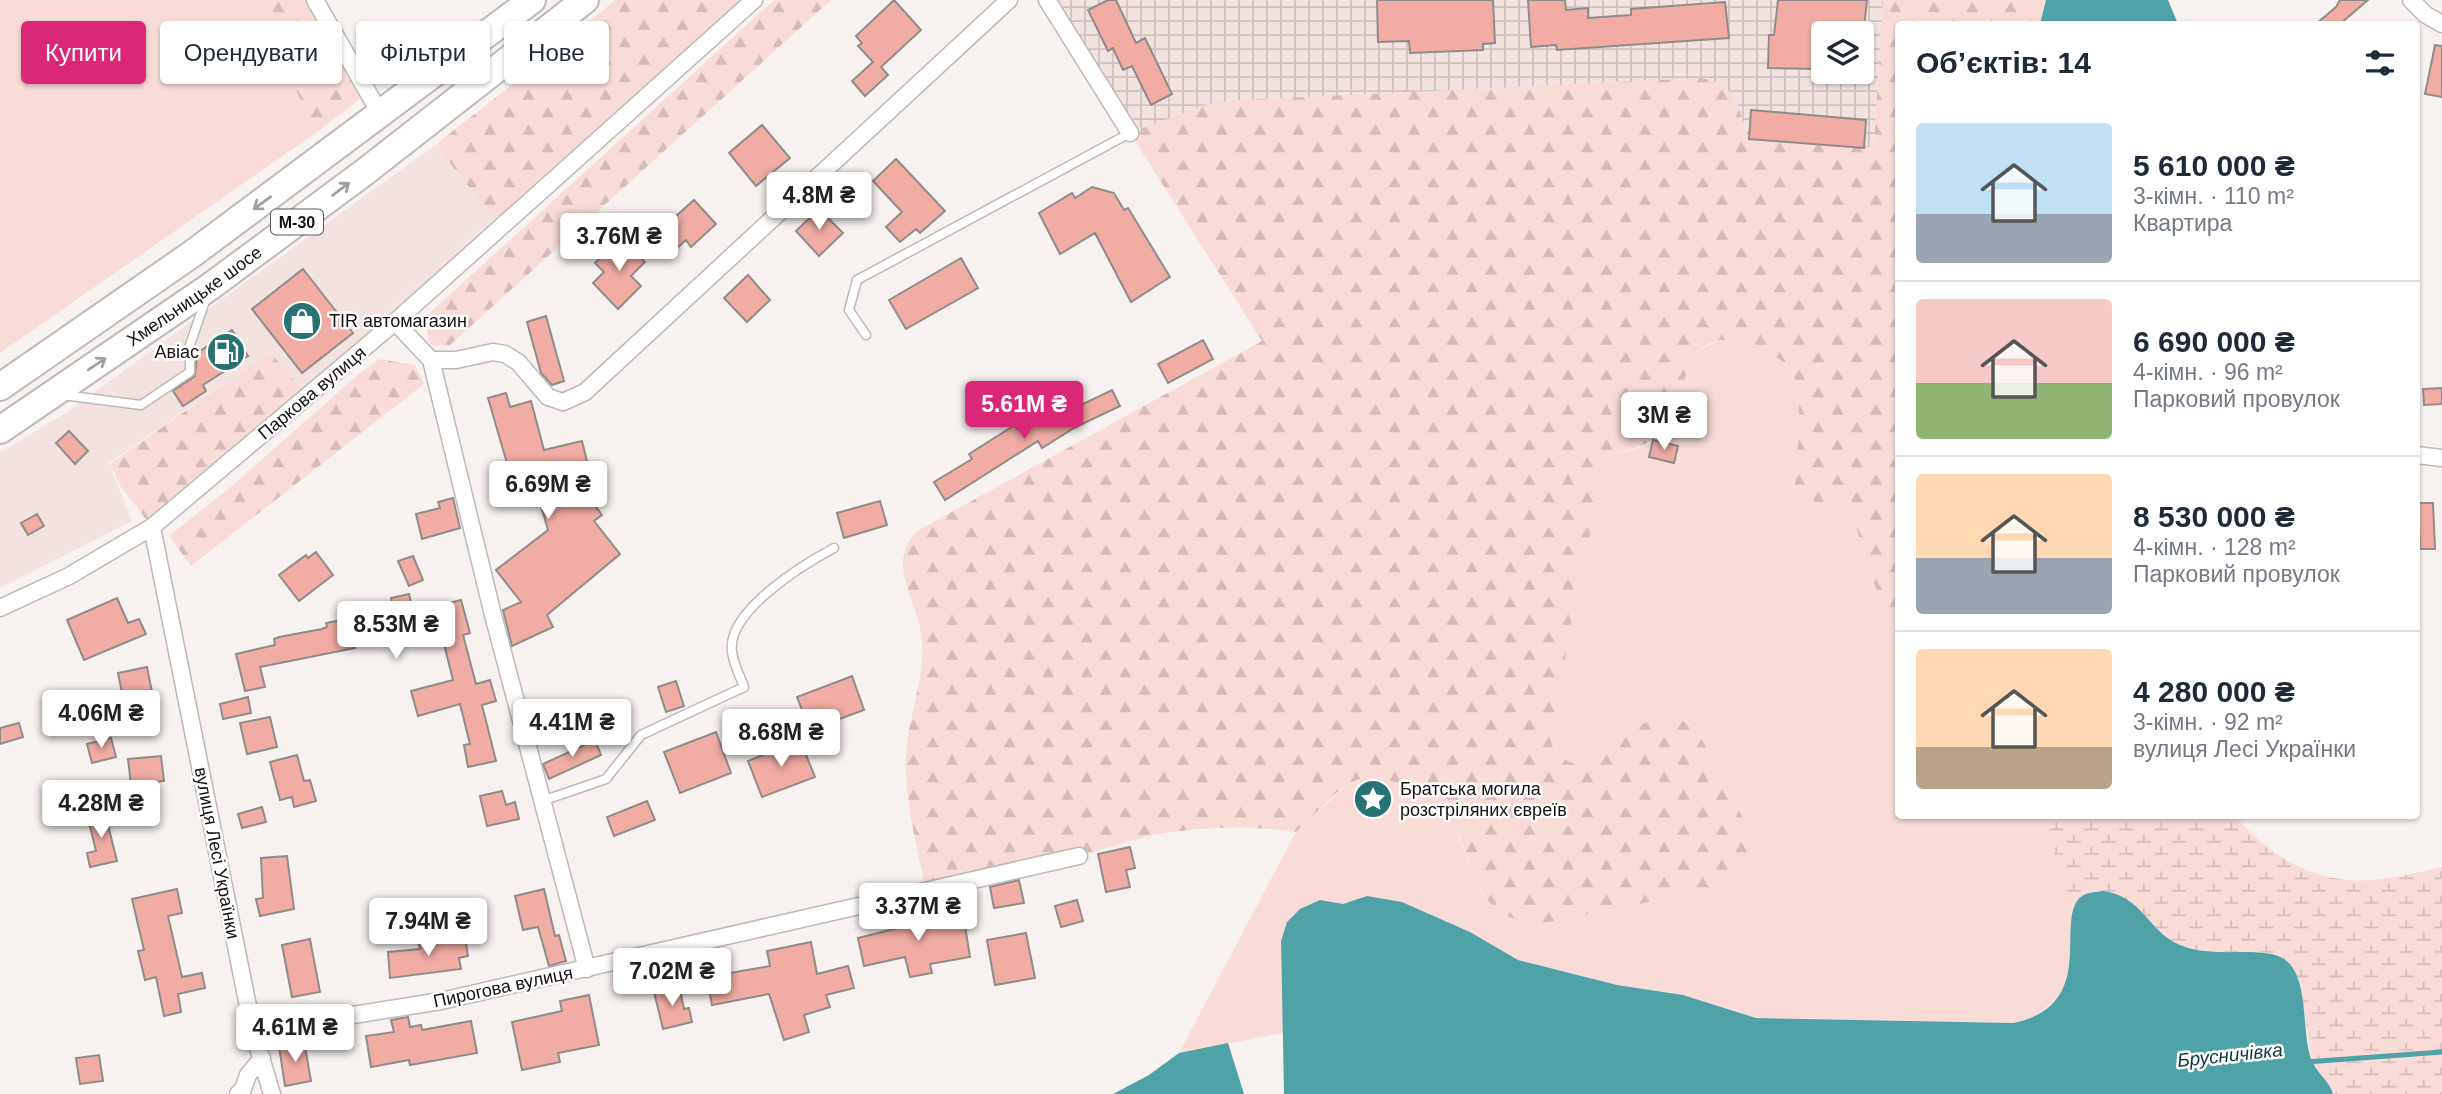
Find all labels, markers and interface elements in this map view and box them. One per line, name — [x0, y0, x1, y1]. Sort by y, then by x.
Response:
chip: Купити — [21, 21, 146, 84]
chip: Орендувати — [160, 21, 342, 84]
chip: Фільтри — [356, 21, 490, 84]
chip: Нове — [504, 21, 609, 84]
map controls — [1811, 21, 1874, 84]
button: layers — [1811, 21, 1874, 84]
icon: filters — [2361, 44, 2399, 82]
text: Об’єктів: 14 — [1916, 46, 2091, 79]
text: 5 610 000 ₴ — [2133, 149, 2295, 182]
icon: home — [1972, 151, 2056, 235]
pin: 4.8M ₴ — [762, 173, 876, 232]
one-way arrow — [332, 182, 351, 197]
text: 4.8M ₴ — [783, 182, 855, 208]
text: 3-кімн. · 110 m² — [2133, 183, 2294, 209]
one-way arrow — [253, 196, 272, 210]
road number: М-30 — [271, 210, 323, 234]
text: Квартира — [2133, 210, 2232, 236]
pin: 3.76M ₴ — [554, 214, 684, 273]
text: 3.76M ₴ — [576, 223, 662, 249]
street label: Хмельницьке шосе — [123, 242, 266, 350]
shop icon: TIR автомагазин — [281, 300, 323, 342]
place label: TIR автомагазин — [329, 311, 467, 331]
text: 6 690 000 ₴ — [2133, 325, 2295, 358]
icon: home — [1972, 327, 2056, 411]
fuel station icon: Авіас — [205, 331, 247, 373]
place label: Авіас — [154, 342, 199, 362]
street label: Паркова вулиця — [254, 342, 370, 444]
one-way arrow — [87, 357, 106, 371]
text: 4-кімн. · 96 m² — [2133, 359, 2283, 385]
pin: 5.61M ₴ — [959, 382, 1089, 441]
text: Парковий провулок — [2133, 386, 2340, 412]
text: 5.61M ₴ — [981, 391, 1067, 417]
pin: 3M ₴ — [1623, 392, 1705, 452]
text: 3M ₴ — [1637, 402, 1691, 428]
pin: 6.69M ₴ — [483, 462, 613, 521]
text: 6.69M ₴ — [505, 471, 591, 497]
text: 8 530 000 ₴ — [2133, 500, 2295, 533]
icon: home — [1972, 502, 2056, 586]
text: 4-кімн. · 128 m² — [2133, 534, 2296, 560]
text: Парковий провулок — [2133, 561, 2340, 587]
pin: 8.53M ₴ — [331, 602, 461, 661]
text: 8.53M ₴ — [353, 611, 439, 637]
text: 4 280 000 ₴ — [2133, 675, 2295, 708]
icon: home — [1972, 677, 2056, 761]
pin: 4.06M ₴ — [36, 690, 166, 750]
text: 4.06M ₴ — [58, 700, 144, 726]
pin: 4.41M ₴ — [507, 700, 637, 759]
text: 4.41M ₴ — [529, 709, 615, 735]
text: 3-кімн. · 92 m² — [2133, 709, 2283, 735]
pin: 8.68M ₴ — [716, 710, 846, 769]
text: 8.68M ₴ — [738, 719, 824, 745]
text: вулиця Лесі Українки — [2133, 736, 2356, 762]
street label: вулиця Лесі Українки — [191, 765, 243, 941]
place icon: Братська могила розстріляних євреїв — [1352, 778, 1394, 820]
place label: Братська могила розстріляних євреїв — [1400, 779, 1567, 820]
pin: 4.28M ₴ — [36, 780, 166, 840]
text: 4.28M ₴ — [58, 790, 144, 816]
pin: 3.37M ₴ — [853, 884, 983, 943]
text: 3.37M ₴ — [875, 893, 961, 919]
pin: 7.94M ₴ — [363, 898, 493, 958]
text: 7.94M ₴ — [385, 908, 471, 934]
pin: 7.02M ₴ — [607, 948, 737, 1008]
text: 7.02M ₴ — [629, 958, 715, 984]
street label: Пирогова вулиця — [431, 962, 575, 1012]
pin: 4.61M ₴ — [230, 1004, 360, 1064]
text: 4.61M ₴ — [252, 1014, 338, 1040]
water label: Брусничівка — [2176, 1039, 2284, 1071]

